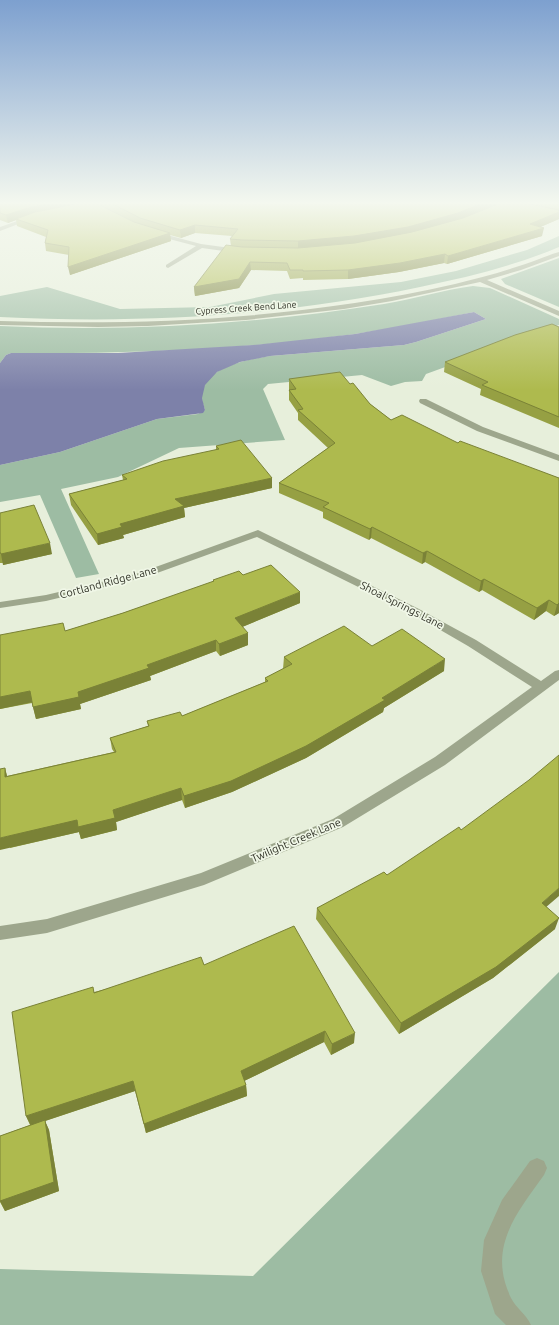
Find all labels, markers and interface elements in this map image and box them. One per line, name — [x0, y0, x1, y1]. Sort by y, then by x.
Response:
street label: Cypress Creek Bend Lane — [195, 299, 297, 317]
street label: Cortland Ridge Lane — [58, 563, 158, 601]
street label: Shoal Springs Lane — [358, 579, 446, 631]
street label: Twilight Creek Lane — [249, 816, 343, 864]

